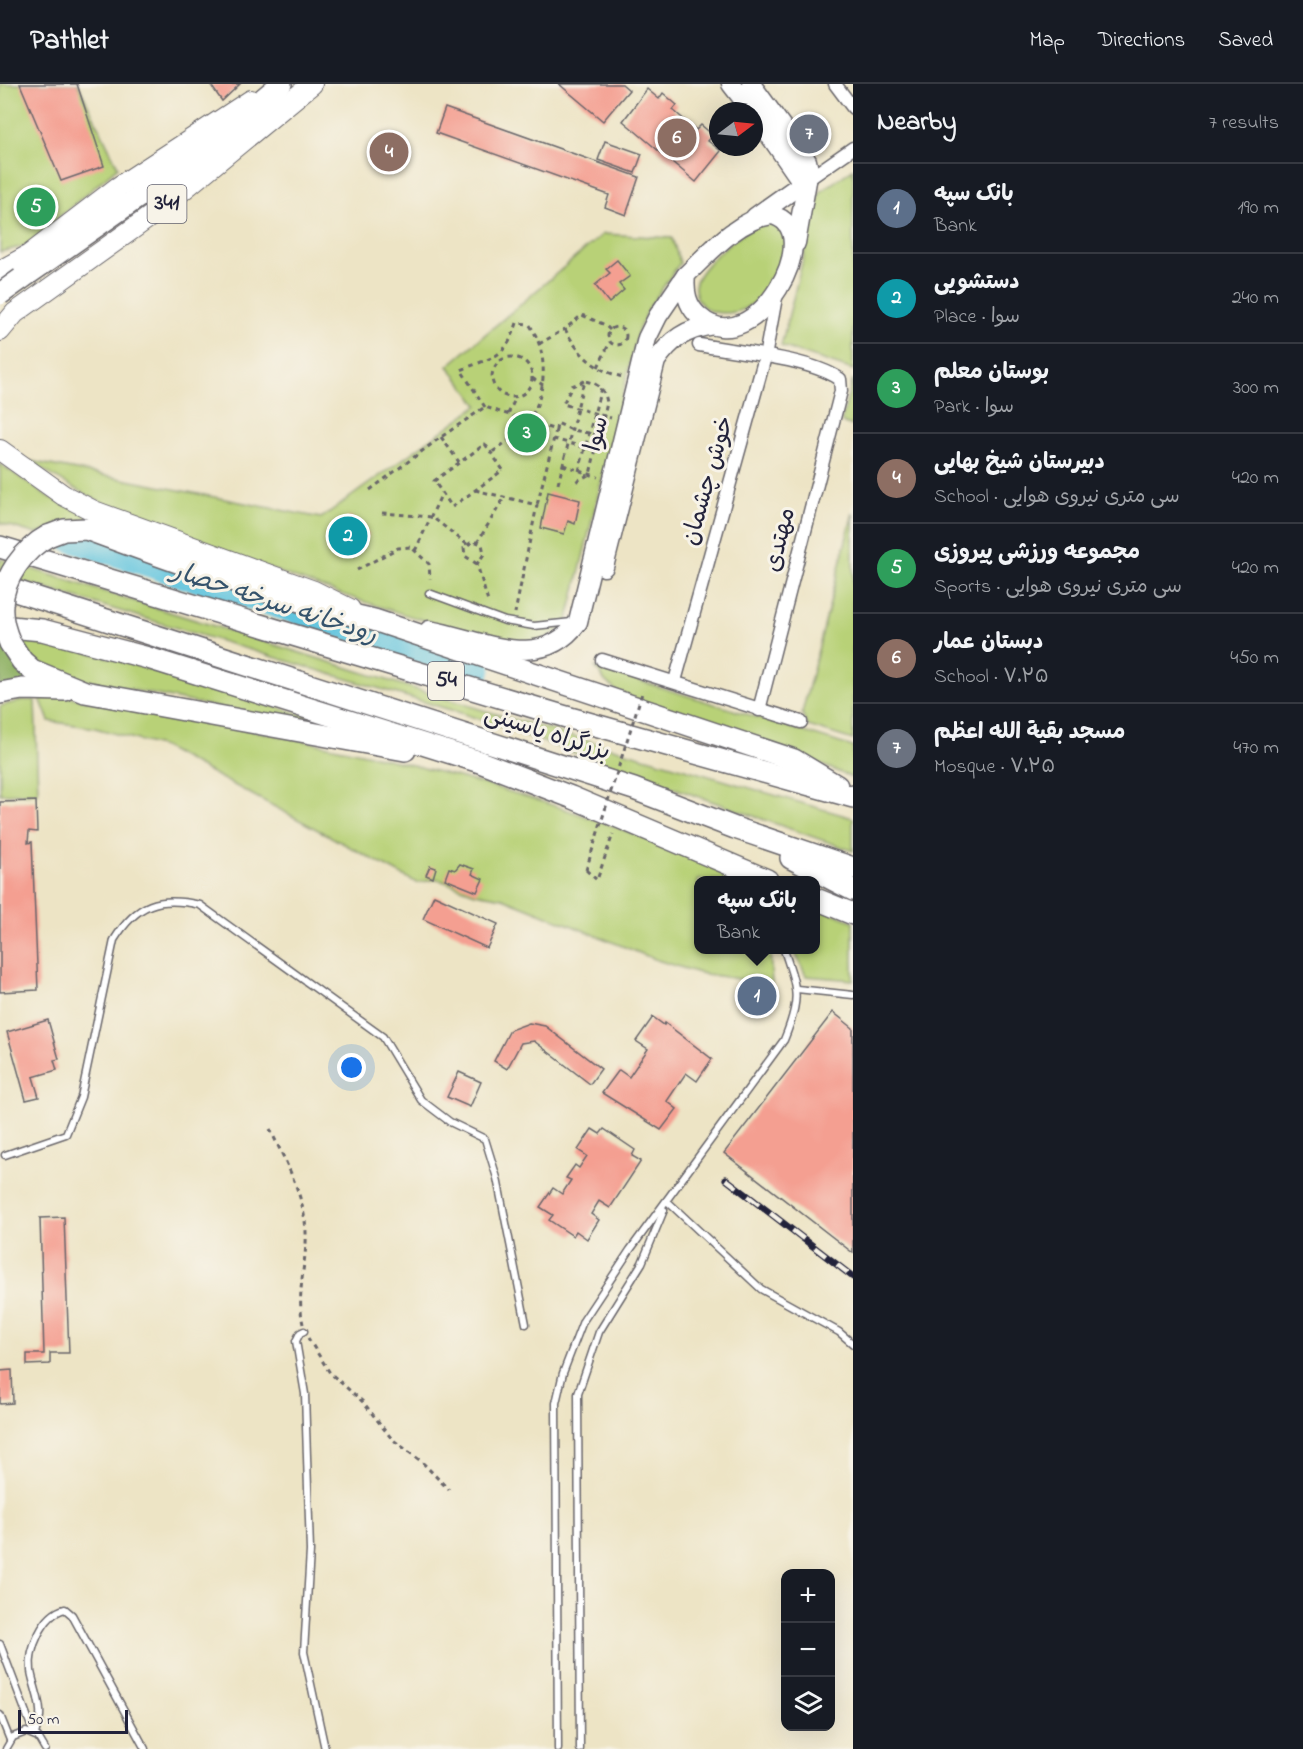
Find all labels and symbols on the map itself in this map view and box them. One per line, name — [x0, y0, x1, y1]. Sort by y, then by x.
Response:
north arrow — [709, 102, 763, 156]
pin: 7 — [790, 112, 828, 156]
pin: 6 — [658, 116, 696, 160]
pin: 4 — [370, 130, 408, 174]
pin: 5 — [16, 184, 56, 230]
road number: 341 — [148, 185, 186, 223]
pin: 3 — [508, 410, 546, 456]
street label: خوش چشمان — [674, 412, 744, 550]
street label: سوا — [577, 413, 619, 455]
street label: مهتدی — [756, 504, 806, 576]
pin: 2 — [328, 514, 368, 558]
water label: رودخانه سرخه حصار — [164, 552, 382, 655]
road number: 54 — [428, 662, 464, 700]
street label: بزرگراه یاسینی — [479, 697, 615, 771]
pin: 1 — [738, 974, 777, 1018]
your location — [337, 1053, 366, 1082]
scale bar — [18, 1707, 128, 1734]

